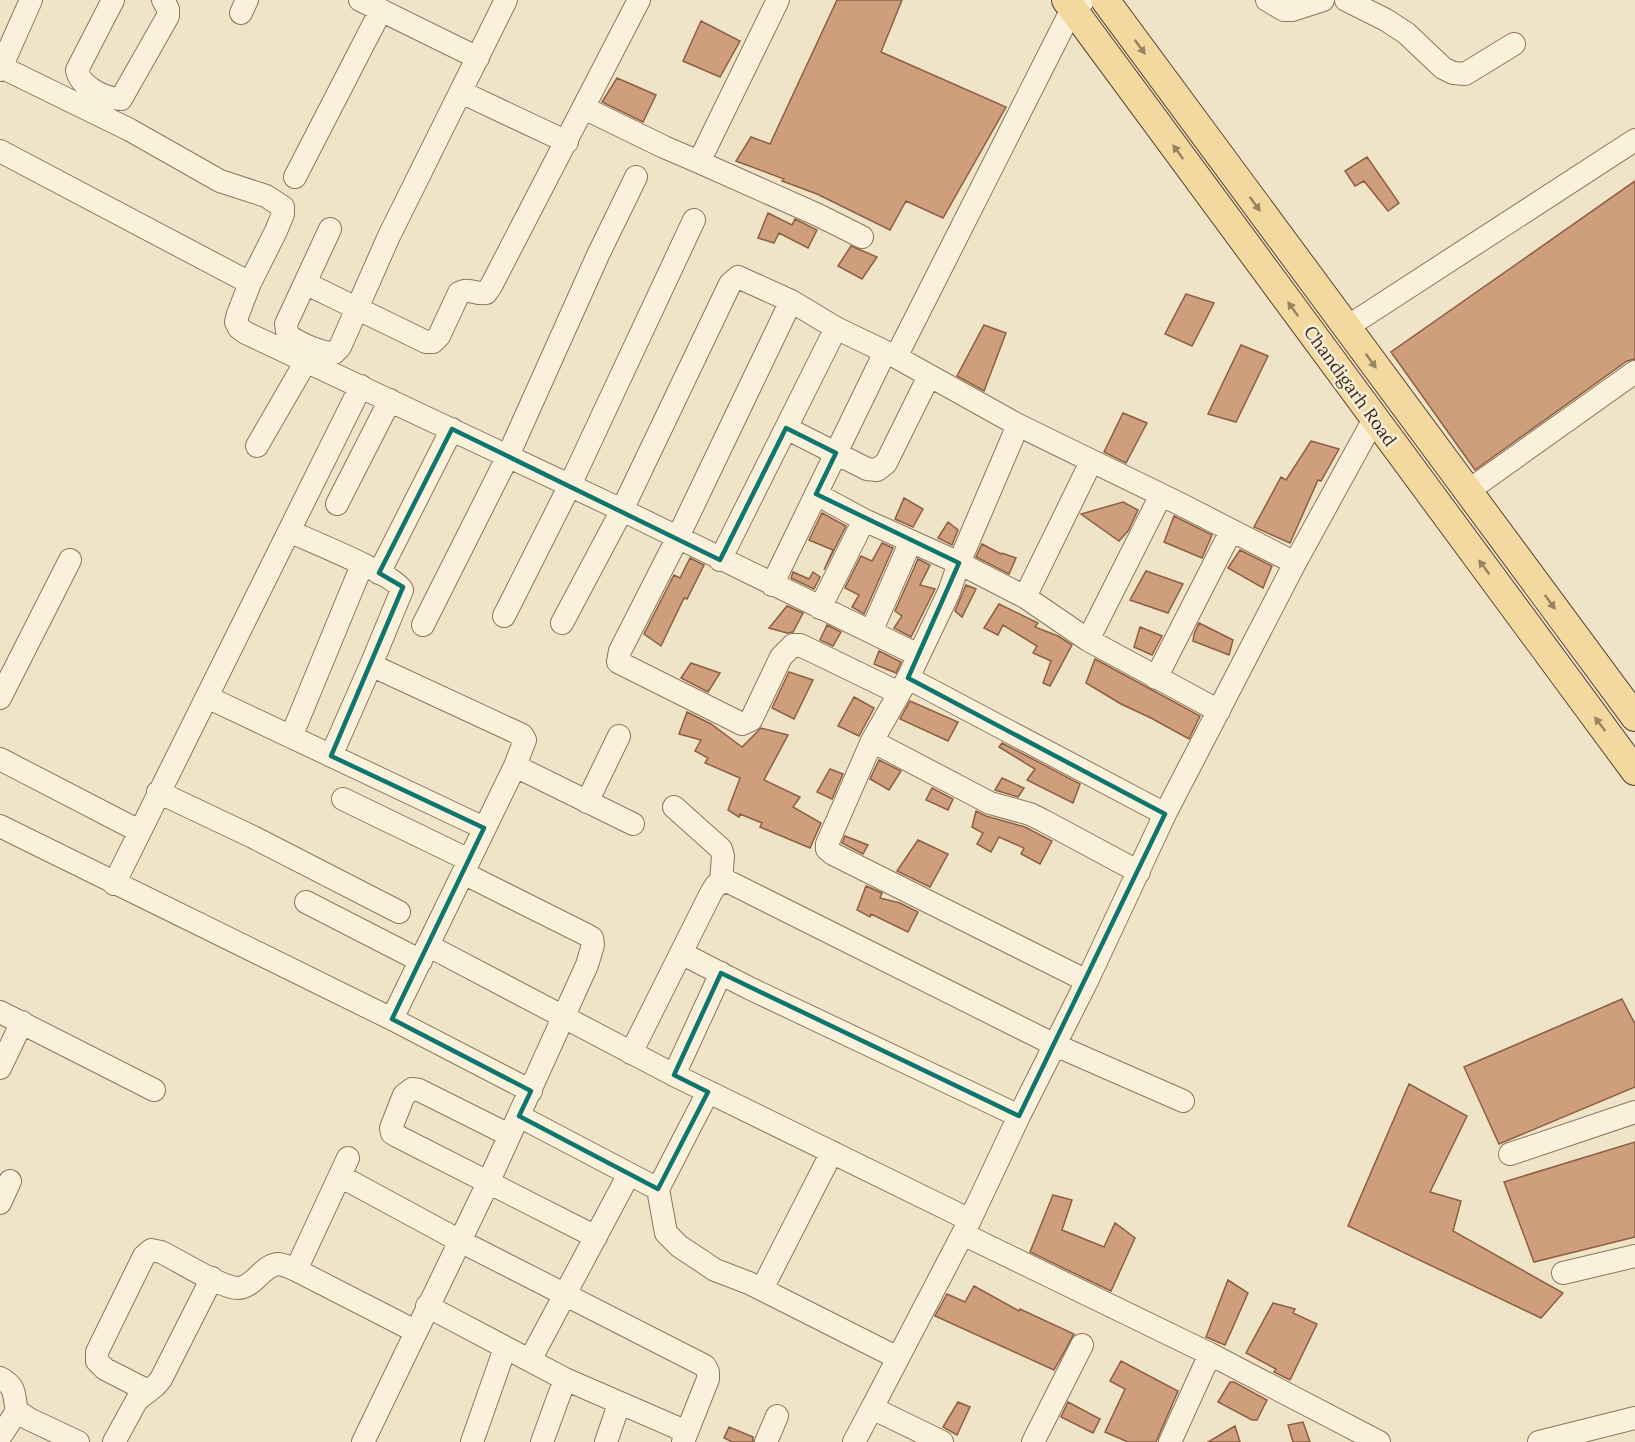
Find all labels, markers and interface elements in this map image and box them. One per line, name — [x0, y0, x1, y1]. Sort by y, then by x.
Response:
one-way arrow — [1134, 39, 1146, 55]
one-way arrow — [1172, 145, 1184, 160]
one-way arrow — [1249, 197, 1261, 212]
one-way arrow — [1288, 302, 1300, 317]
street label: Chandigarh Road — [1299, 321, 1402, 451]
one-way arrow — [1365, 353, 1377, 368]
one-way arrow — [1478, 560, 1490, 576]
one-way arrow — [1544, 594, 1556, 610]
one-way arrow — [1594, 716, 1606, 732]

